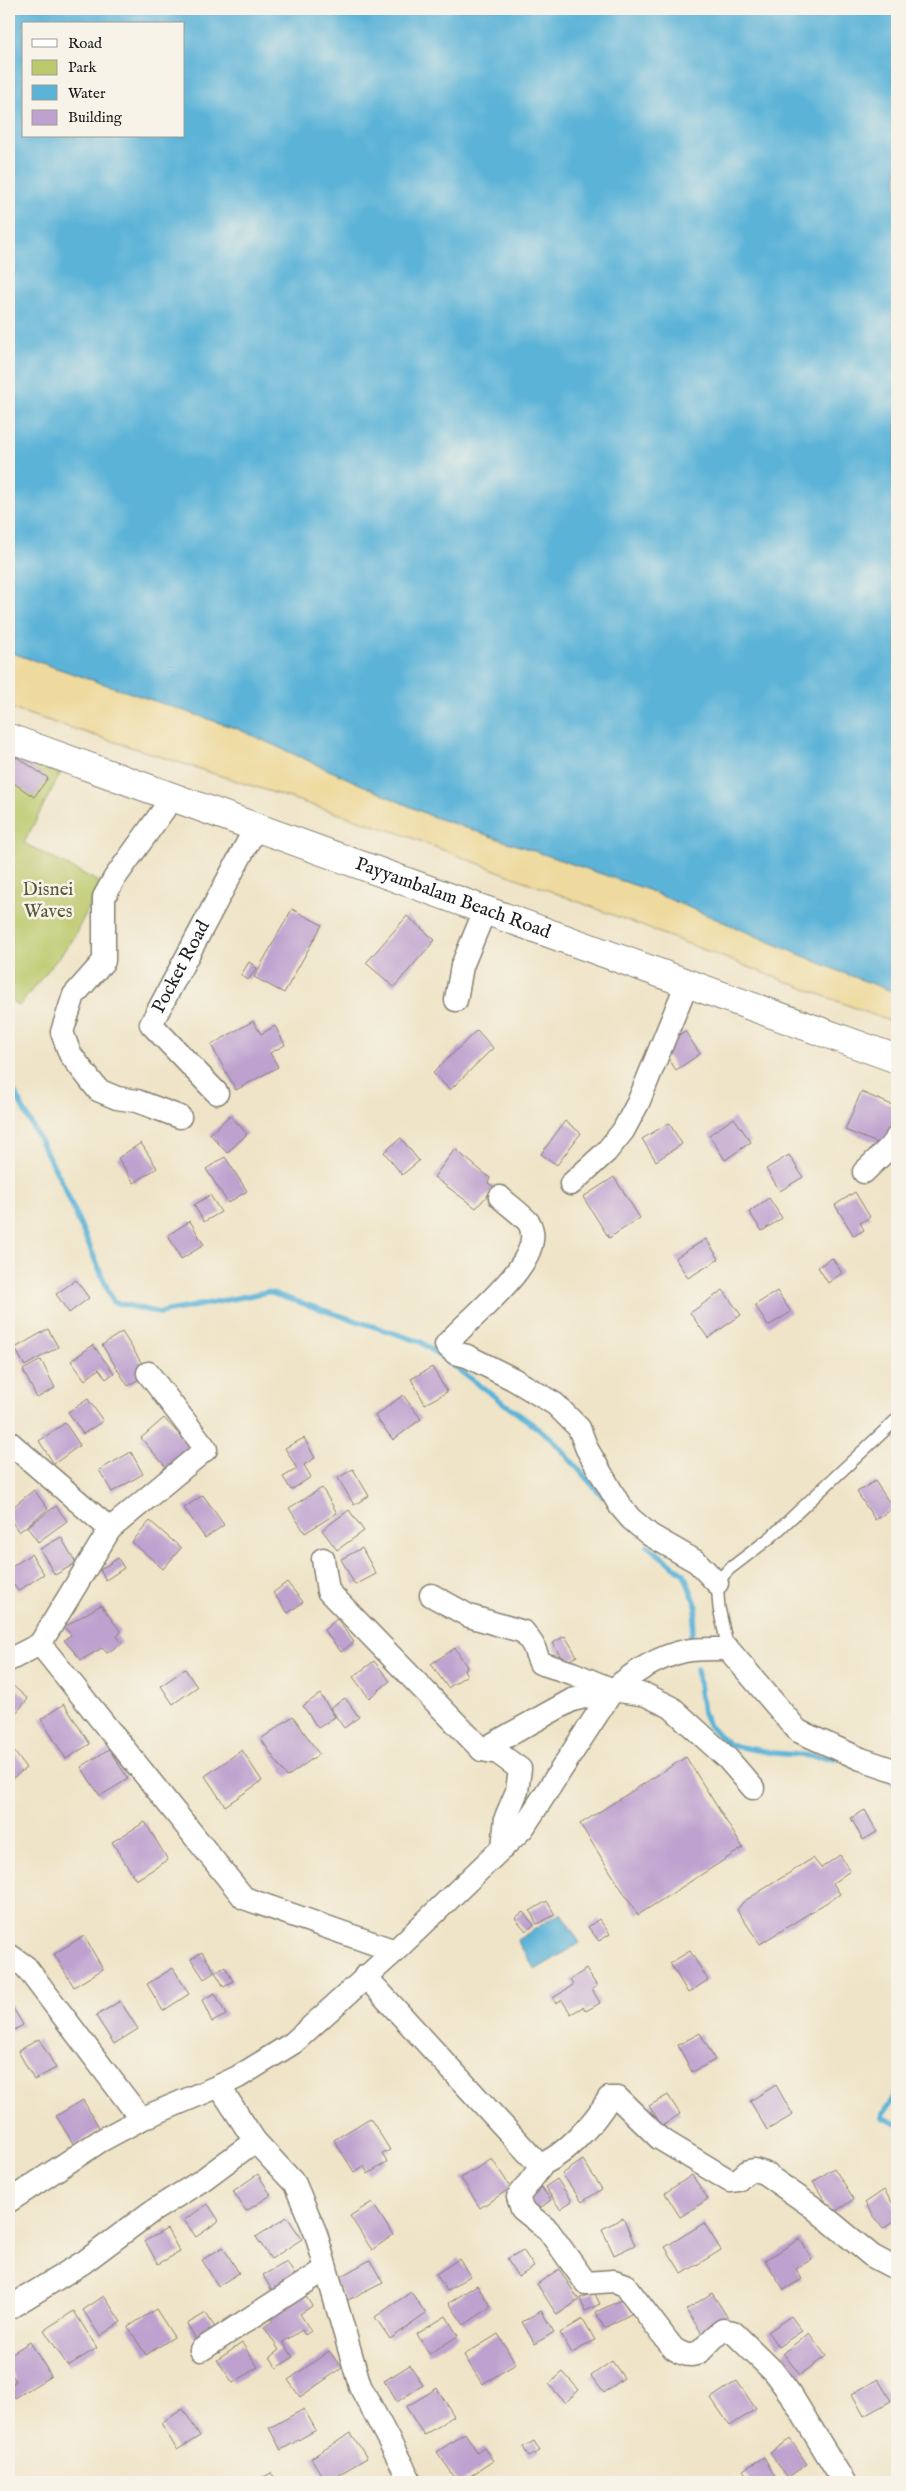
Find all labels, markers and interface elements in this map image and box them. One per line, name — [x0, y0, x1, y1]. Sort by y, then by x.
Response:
legend — [22, 22, 185, 138]
text: Road — [68, 34, 103, 53]
text: Park — [68, 58, 98, 77]
text: Water — [68, 84, 106, 103]
text: Building — [68, 108, 123, 127]
street label: Payyambalam Beach Road — [352, 852, 555, 945]
park label: Disnei Waves — [23, 878, 73, 924]
street label: Pocket Road — [147, 916, 216, 1017]

